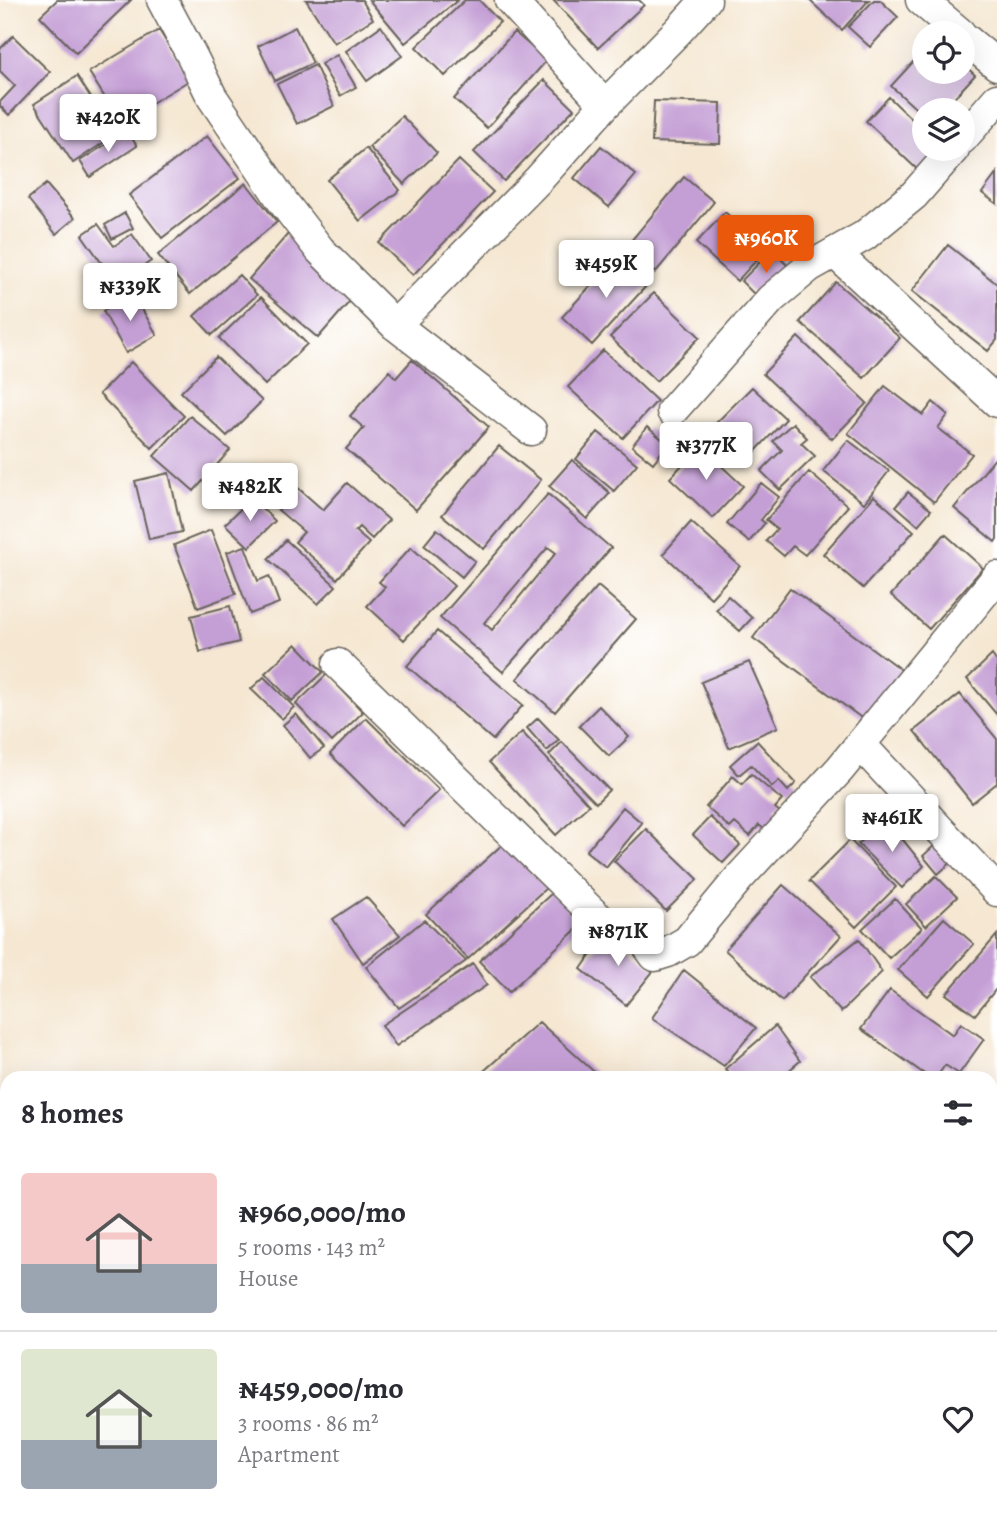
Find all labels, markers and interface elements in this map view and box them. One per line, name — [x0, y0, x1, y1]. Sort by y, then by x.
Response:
map controls — [912, 21, 975, 161]
button: locate — [912, 21, 975, 84]
pin: ₦420K — [59, 94, 157, 154]
button: layers — [912, 98, 975, 161]
text: ₦420K — [76, 101, 140, 132]
pin: ₦960K — [717, 216, 815, 275]
text: ₦960K — [734, 222, 798, 253]
pin: ₦459K — [557, 240, 655, 300]
text: ₦459K — [575, 247, 637, 278]
pin: ₦339K — [81, 264, 179, 323]
text: ₦339K — [99, 270, 161, 301]
pin: ₦377K — [657, 422, 755, 482]
text: ₦377K — [676, 429, 736, 460]
pin: ₦482K — [201, 463, 299, 523]
text: ₦482K — [218, 470, 282, 501]
pin: ₦461K — [843, 794, 941, 854]
text: ₦461K — [861, 801, 923, 832]
pin: ₦871K — [569, 908, 667, 968]
text: ₦871K — [588, 915, 648, 946]
text: 8 homes — [21, 1093, 124, 1133]
icon: filters — [939, 1094, 977, 1132]
text: ₦960,000/mo — [238, 1192, 406, 1232]
icon: home — [77, 1201, 161, 1285]
icon: heart — [939, 1224, 977, 1262]
text: 5 rooms · 143 m² — [238, 1232, 385, 1263]
text: House — [238, 1263, 298, 1294]
text: ₦459,000/mo — [238, 1368, 404, 1408]
icon: home — [77, 1377, 161, 1461]
icon: heart — [939, 1400, 977, 1438]
text: 3 rooms · 86 m² — [238, 1408, 379, 1439]
text: Apartment — [238, 1439, 340, 1470]

